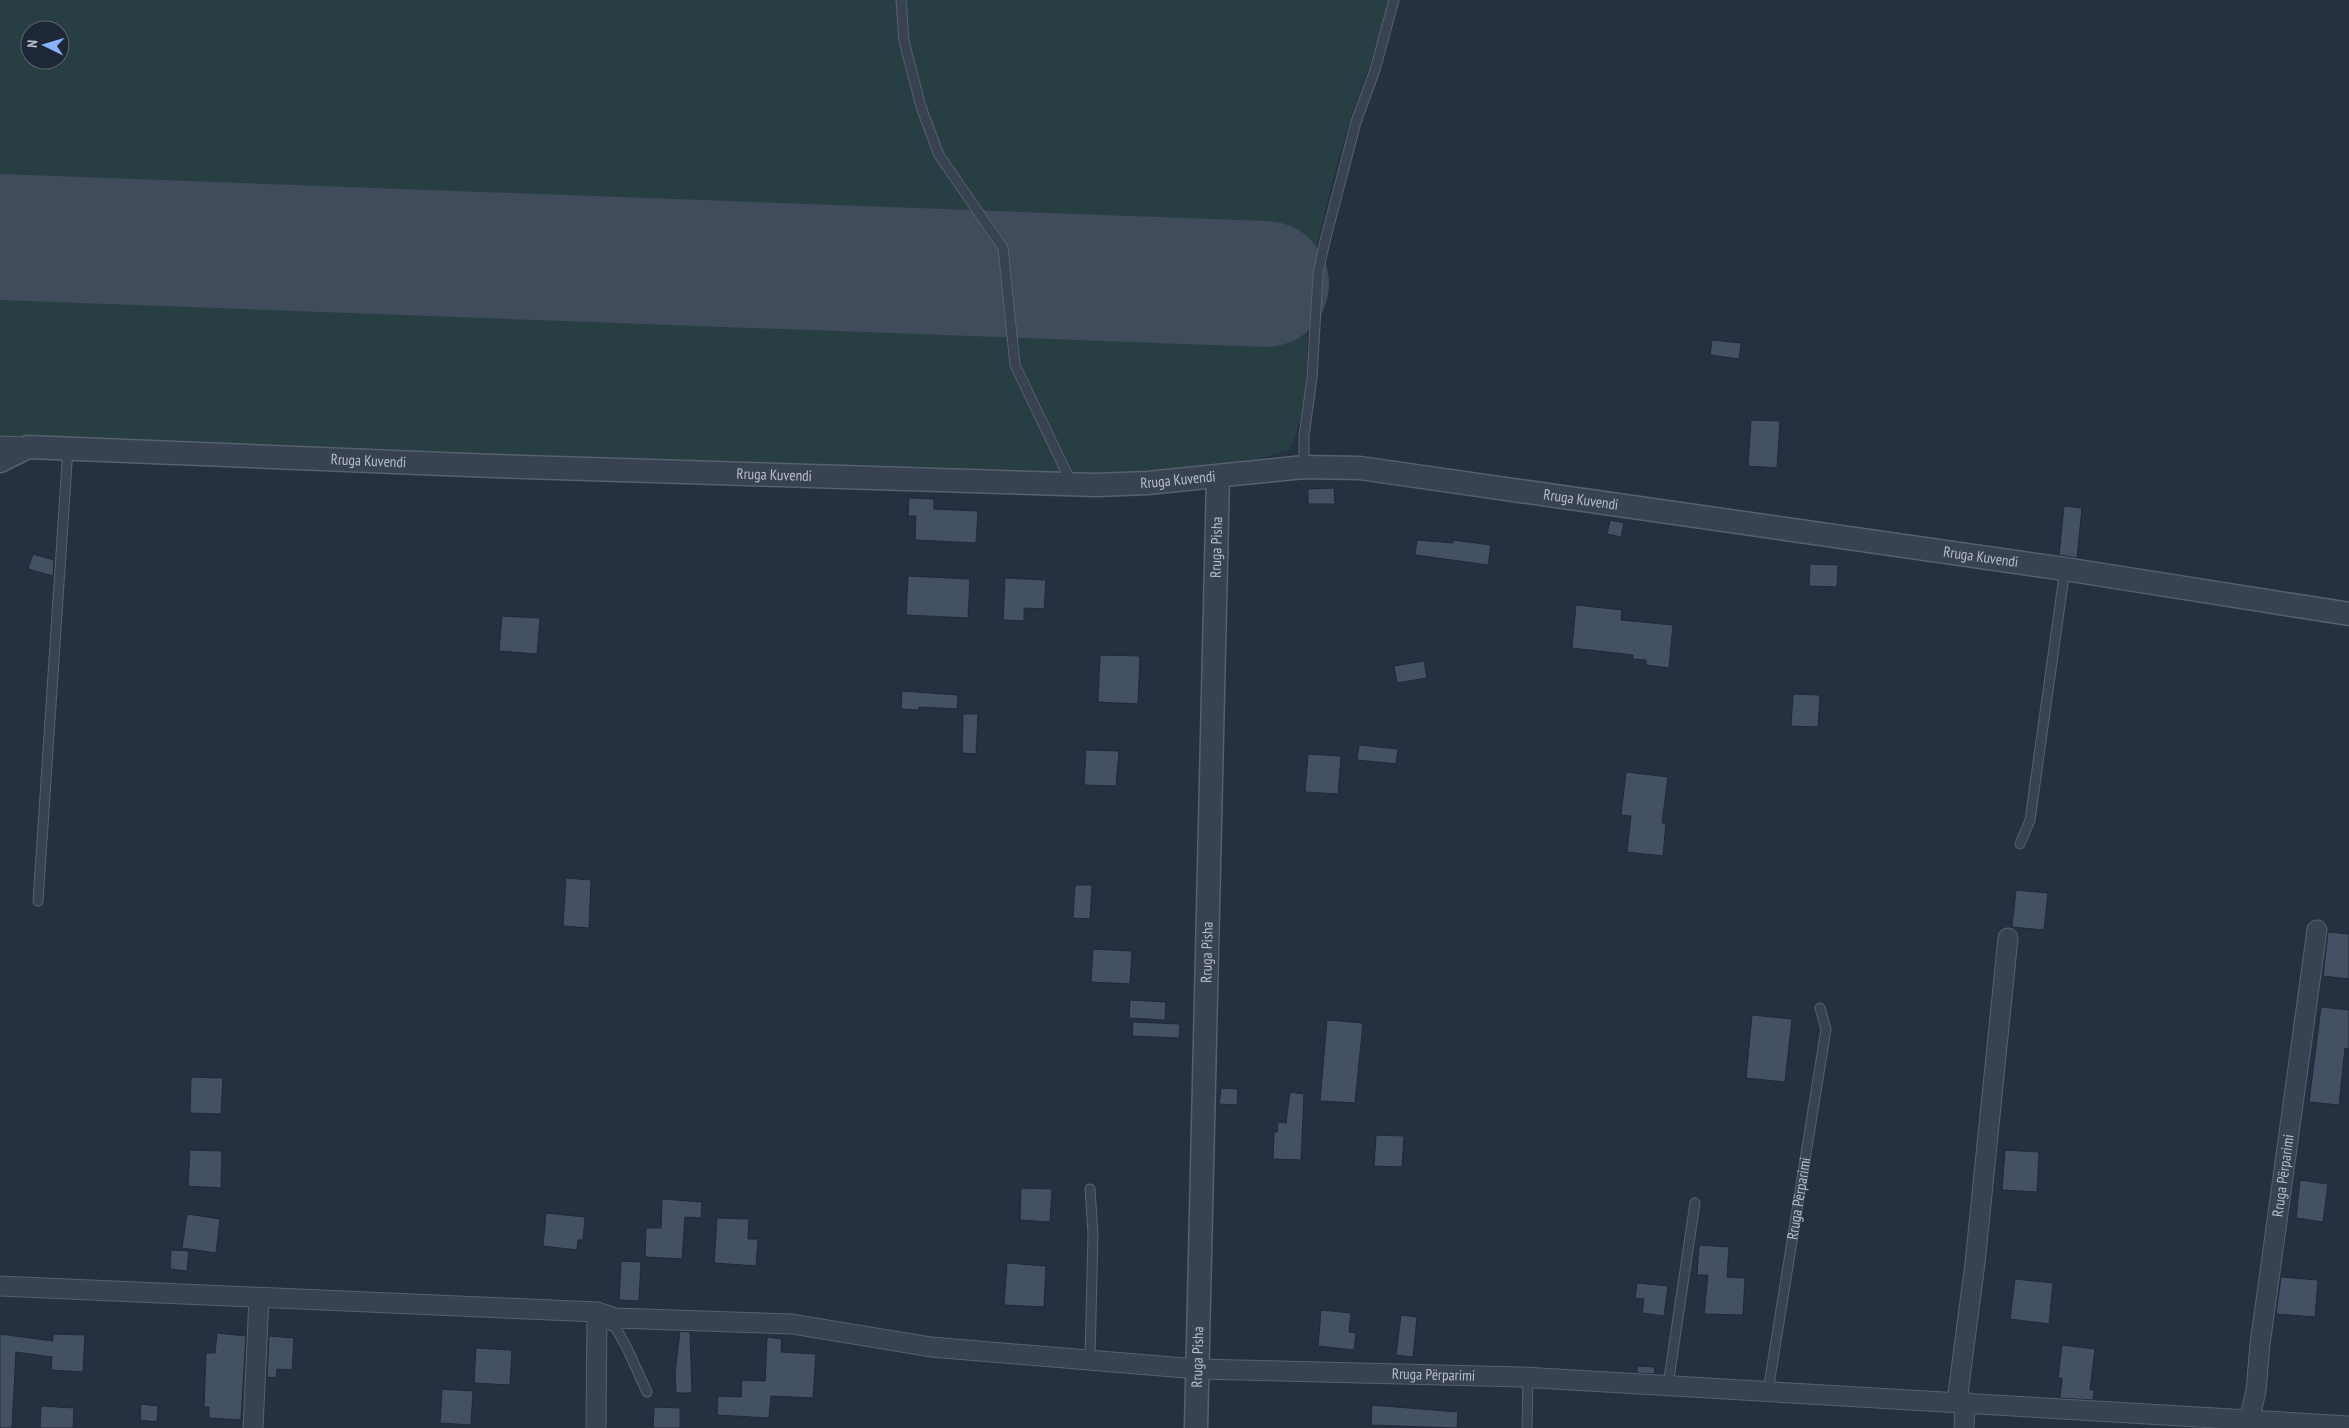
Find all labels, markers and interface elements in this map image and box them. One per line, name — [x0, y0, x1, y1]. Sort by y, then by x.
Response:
north arrow — [20, 20, 70, 70]
text: N — [23, 39, 41, 48]
street label: Rruga Kuvendi — [330, 449, 407, 471]
street label: Rruga Kuvendi — [736, 464, 812, 485]
street label: Rruga Kuvendi — [1140, 466, 1216, 492]
street label: Rruga Kuvendi — [1542, 484, 1620, 514]
street label: Rruga Pisha — [1206, 516, 1226, 578]
street label: Rruga Kuvendi — [1942, 542, 2020, 571]
street label: Rruga Pisha — [1196, 921, 1217, 983]
street label: Rruga Përparimi — [2268, 1133, 2298, 1218]
street label: Rruga Përparimi — [1782, 1156, 1814, 1241]
street label: Rruga Pisha — [1187, 1326, 1207, 1388]
street label: Rruga Përparimi — [1392, 1364, 1475, 1385]

